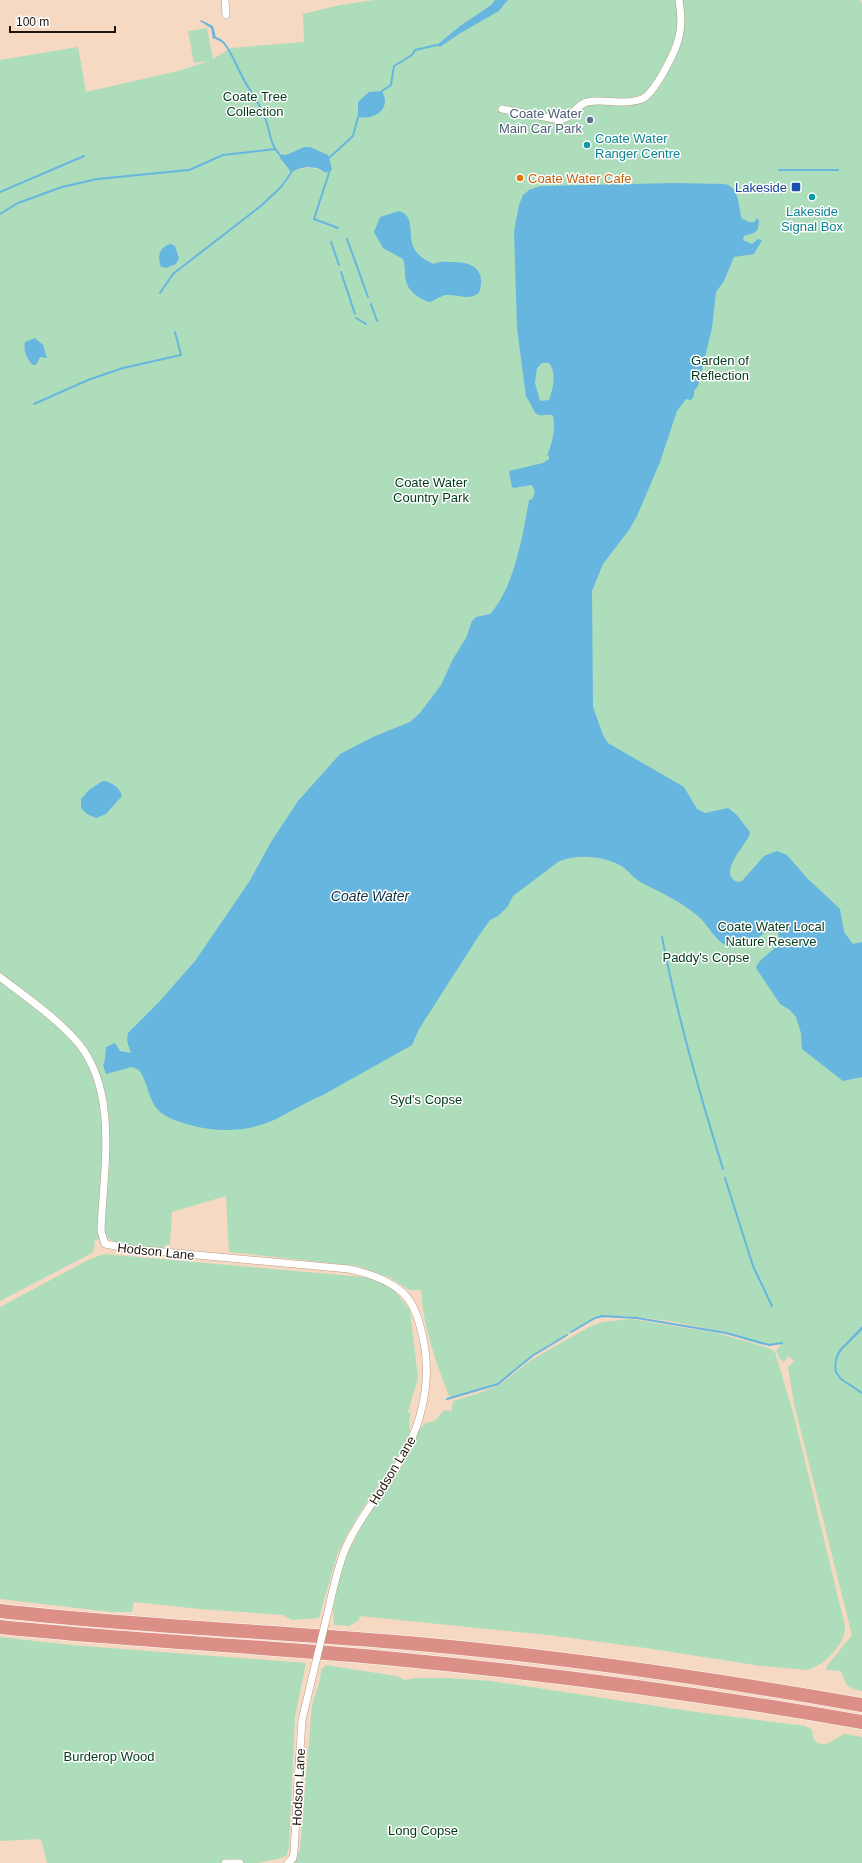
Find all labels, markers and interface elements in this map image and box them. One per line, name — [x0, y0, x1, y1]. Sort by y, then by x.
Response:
scale bar — [10, 8, 115, 34]
text: 100 m — [16, 15, 49, 29]
park label: Coate Tree Collection — [223, 89, 287, 119]
place label: Coate Water Main Car Park — [499, 106, 583, 136]
marker: Coate Water Main Car Park — [585, 115, 595, 125]
place label: Coate Water Ranger Centre — [595, 131, 680, 161]
marker: Coate Water Ranger Centre — [582, 140, 592, 150]
place label: Coate Water Cafe — [528, 171, 632, 186]
marker: Coate Water Cafe — [515, 173, 525, 183]
place label: Lakeside — [735, 180, 787, 195]
marker: Lakeside — [790, 181, 802, 193]
marker: Lakeside Signal Box — [807, 192, 817, 202]
place label: Lakeside Signal Box — [781, 204, 844, 234]
park label: Garden of Reflection — [691, 353, 749, 383]
park label: Coate Water Country Park — [393, 475, 469, 505]
water label: Coate Water — [331, 888, 410, 904]
park label: Coate Water Local Nature Reserve — [717, 919, 825, 949]
park label: Paddy's Copse — [662, 950, 750, 965]
park label: Syd's Copse — [390, 1092, 462, 1107]
street label: Hodson Lane — [117, 1240, 195, 1263]
street label: Hodson Lane — [366, 1433, 419, 1507]
street label: Hodson Lane — [289, 1748, 308, 1826]
park label: Burderop Wood — [64, 1749, 154, 1764]
park label: Long Copse — [388, 1823, 458, 1838]

